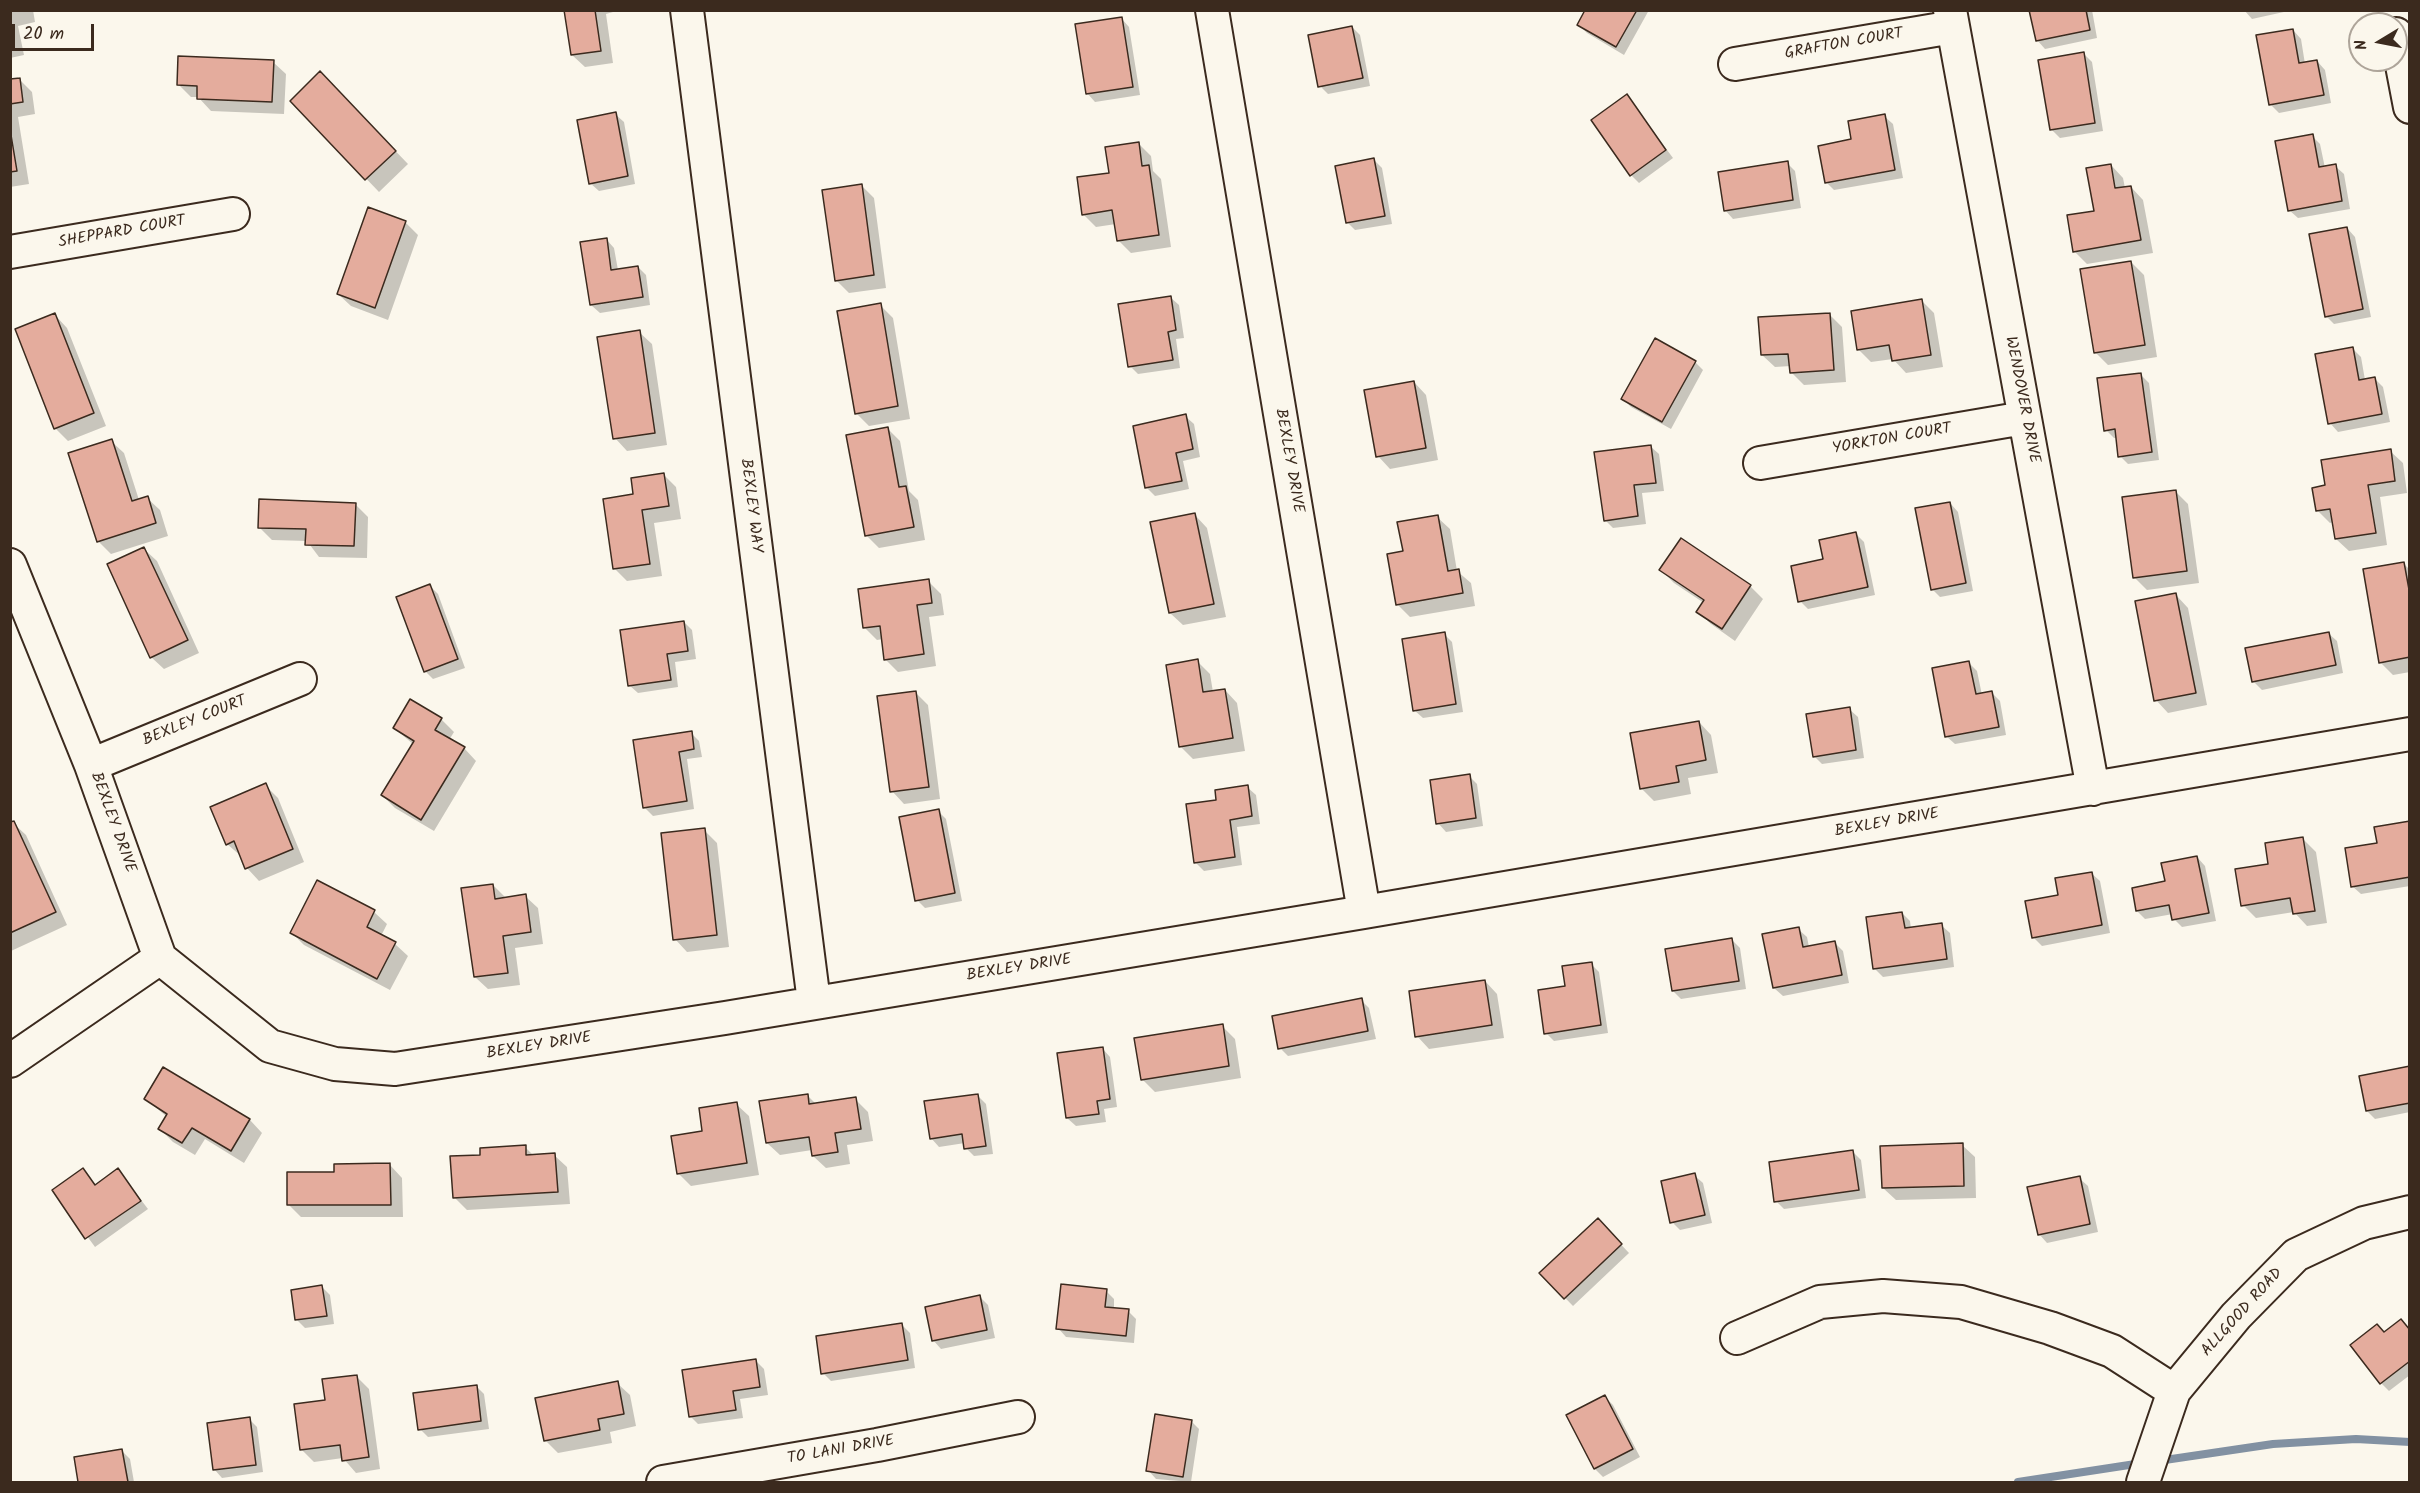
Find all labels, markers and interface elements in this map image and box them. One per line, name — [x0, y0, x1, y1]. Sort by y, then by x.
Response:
scale bar — [15, 12, 98, 50]
north arrow — [2348, 12, 2408, 72]
text: 20 m — [23, 20, 64, 49]
street label: GRAFTON COURT — [1783, 25, 1905, 65]
text: N — [2349, 38, 2375, 52]
street label: SHEPPARD COURT — [57, 212, 187, 254]
street label: WENDOVER DRIVE — [1999, 335, 2043, 465]
street label: BEXLEY DRIVE — [1269, 407, 1307, 515]
street label: YORKTON COURT — [1831, 420, 1953, 460]
street label: BEXLEY WAY — [735, 458, 765, 554]
street label: BEXLEY COURT — [140, 692, 250, 752]
street label: BEXLEY DRIVE — [85, 770, 139, 876]
street label: BEXLEY DRIVE — [1833, 805, 1941, 843]
street label: BEXLEY DRIVE — [965, 951, 1073, 987]
street label: BEXLEY DRIVE — [485, 1029, 593, 1065]
street label: ALLGOOD ROAD — [2198, 1265, 2288, 1361]
street label: TO LANI DRIVE — [786, 1432, 896, 1470]

